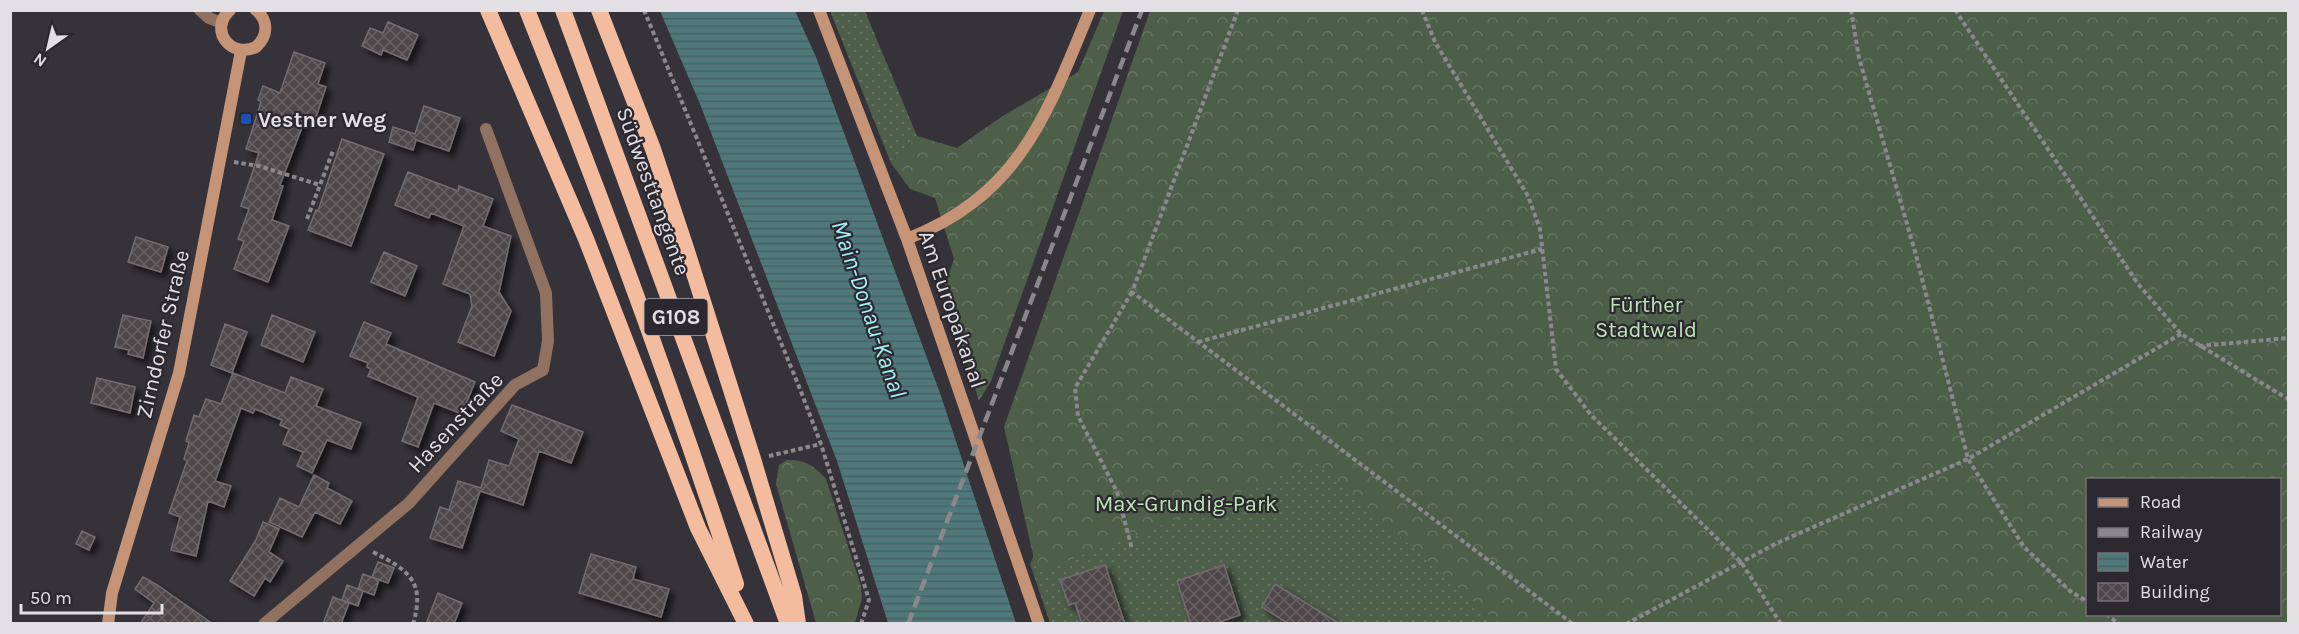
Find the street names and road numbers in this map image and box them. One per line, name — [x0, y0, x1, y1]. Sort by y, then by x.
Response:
street label: Südwesttangente — [611, 104, 696, 279]
street label: Am Europakanal — [913, 227, 991, 392]
street label: Zirndorfer Straße — [131, 247, 195, 421]
road number: G108 — [644, 299, 708, 335]
street label: Hasenstraße — [403, 367, 509, 478]

